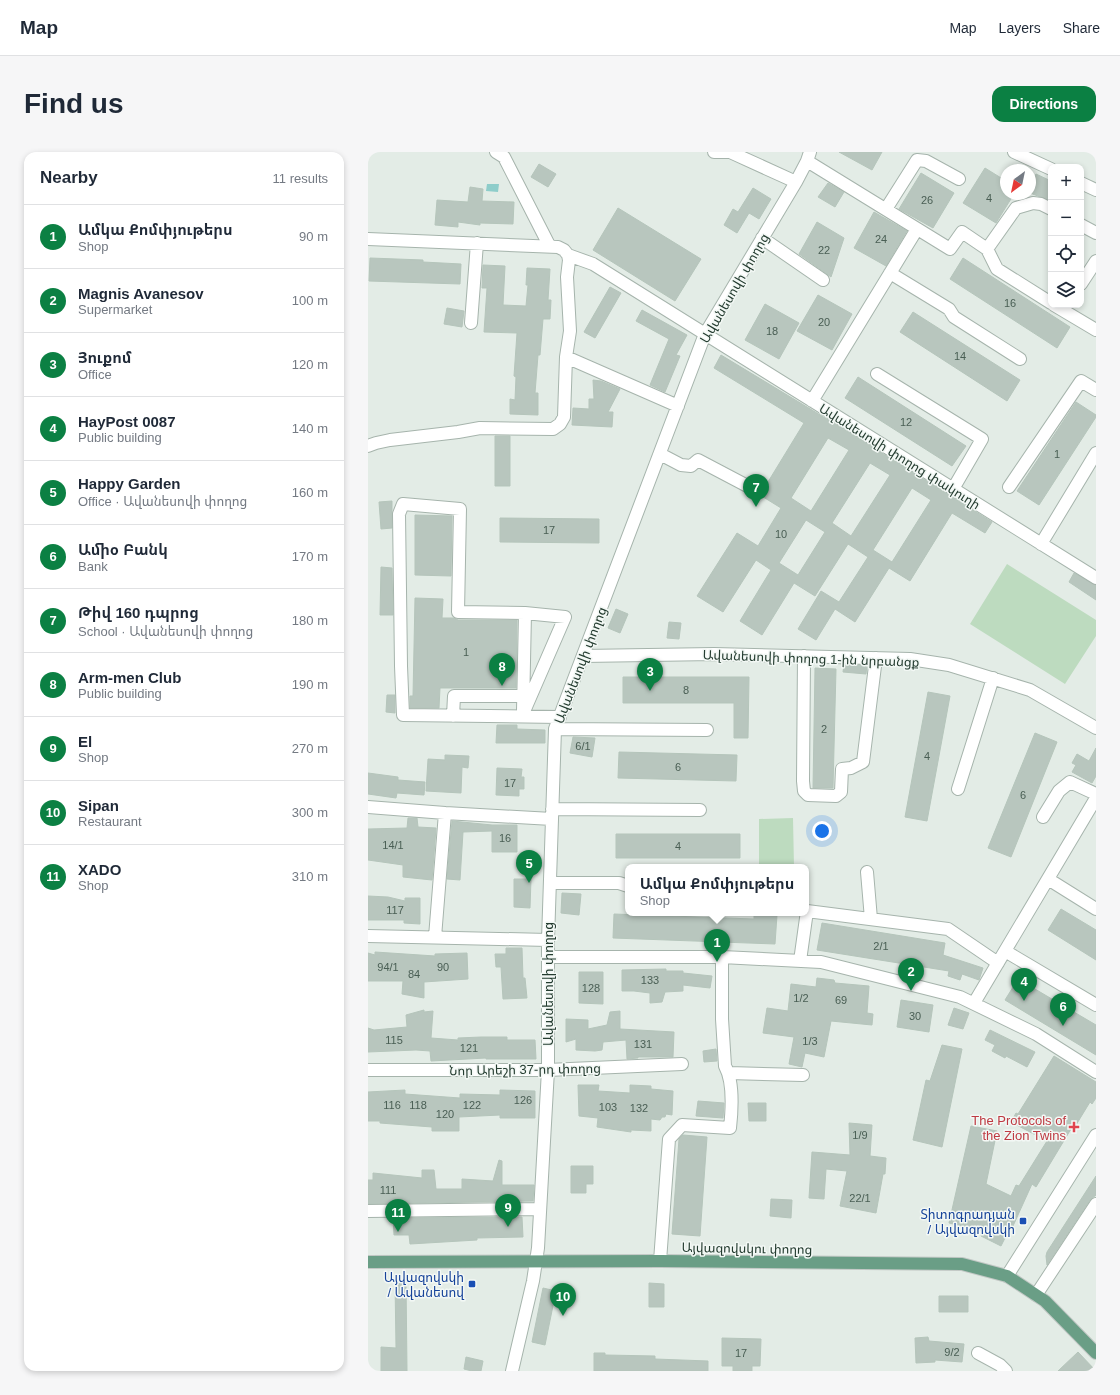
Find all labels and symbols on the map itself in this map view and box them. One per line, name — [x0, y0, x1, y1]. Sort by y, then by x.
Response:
north arrow — [1000, 164, 1036, 200]
house number: 4 — [986, 192, 992, 204]
house number: 26 — [921, 194, 933, 206]
street label: Ավանեսովի փողոց — [697, 231, 772, 346]
house number: 24 — [875, 233, 887, 245]
house number: 22 — [818, 244, 830, 256]
house number: 16 — [1004, 297, 1016, 309]
house number: 20 — [818, 316, 830, 328]
house number: 18 — [766, 325, 778, 337]
house number: 14 — [954, 350, 966, 362]
street label: Ավանեսովի փողոց փակուղի — [816, 401, 983, 512]
house number: 12 — [900, 416, 912, 428]
house number: 1 — [1054, 448, 1060, 460]
pin: 7 — [743, 474, 769, 507]
house number: 17 — [543, 524, 555, 536]
house number: 10 — [775, 528, 787, 540]
street label: Ավանեսովի փողոց — [551, 605, 610, 726]
house number: 1 — [463, 646, 469, 658]
street label: Ավանեսովի փողոց 1-ին նրբանցք — [702, 647, 920, 670]
pin: 8 — [489, 653, 515, 686]
pin: 3 — [637, 658, 663, 691]
house number: 8 — [683, 684, 689, 696]
house number: 2 — [821, 723, 827, 735]
house number: 6/1 — [575, 740, 591, 752]
house number: 4 — [924, 750, 930, 762]
house number: 6 — [675, 761, 681, 773]
house number: 17 — [504, 777, 516, 789]
house number: 6 — [1020, 789, 1026, 801]
your location — [812, 821, 832, 841]
house number: 16 — [499, 832, 511, 844]
house number: 14/1 — [382, 839, 404, 851]
house number: 4 — [675, 840, 681, 852]
pin: 5 — [516, 850, 542, 883]
house number: 117 — [386, 904, 404, 916]
street label: Ավանեսովի փողոց — [541, 922, 556, 1046]
pin: 1 — [704, 929, 730, 962]
house number: 2/1 — [873, 940, 889, 952]
pin: 2 — [898, 958, 924, 991]
house number: 94/1 — [377, 961, 399, 973]
house number: 90 — [437, 961, 449, 973]
house number: 84 — [408, 968, 420, 980]
pin: 4 — [1011, 968, 1037, 1001]
house number: 133 — [641, 974, 659, 986]
house number: 128 — [582, 982, 600, 994]
house number: 1/2 — [793, 992, 809, 1004]
pin: 6 — [1050, 993, 1076, 1026]
house number: 69 — [835, 994, 847, 1006]
house number: 30 — [909, 1010, 921, 1022]
house number: 115 — [385, 1034, 403, 1046]
house number: 1/3 — [802, 1035, 818, 1047]
house number: 131 — [634, 1038, 652, 1050]
house number: 121 — [460, 1042, 478, 1054]
street label: Նոր Արեշի 37-րդ փողոց — [449, 1061, 601, 1078]
house number: 126 — [514, 1094, 532, 1106]
house number: 116 — [383, 1099, 401, 1111]
house number: 118 — [409, 1099, 427, 1111]
house number: 122 — [463, 1099, 481, 1111]
house number: 103 — [599, 1101, 617, 1113]
house number: 132 — [630, 1102, 648, 1114]
house number: 120 — [436, 1108, 454, 1120]
place label: The Protocols of the Zion Twins — [971, 1113, 1066, 1143]
marker: The Protocols of the Zion Twins — [1069, 1122, 1079, 1132]
house number: 1/9 — [852, 1129, 868, 1141]
house number: 111 — [380, 1184, 396, 1196]
house number: 22/1 — [849, 1192, 871, 1204]
pin: 9 — [495, 1194, 521, 1227]
pin: 11 — [385, 1199, 411, 1232]
place label: Տիտոգրադյան / Այվազովսկի — [920, 1207, 1015, 1237]
marker: Տիտոգրադյան / Այվազովսկի — [1018, 1216, 1028, 1226]
street label: Այվազովսկու փողոց — [681, 1240, 812, 1257]
place label: Այվազովսկի / Ավանեսով — [384, 1270, 464, 1300]
marker: Այվազովսկի / Ավանեսով — [467, 1279, 477, 1289]
pin: 10 — [550, 1283, 576, 1316]
house number: 9/2 — [944, 1346, 960, 1358]
house number: 17 — [735, 1347, 747, 1359]

